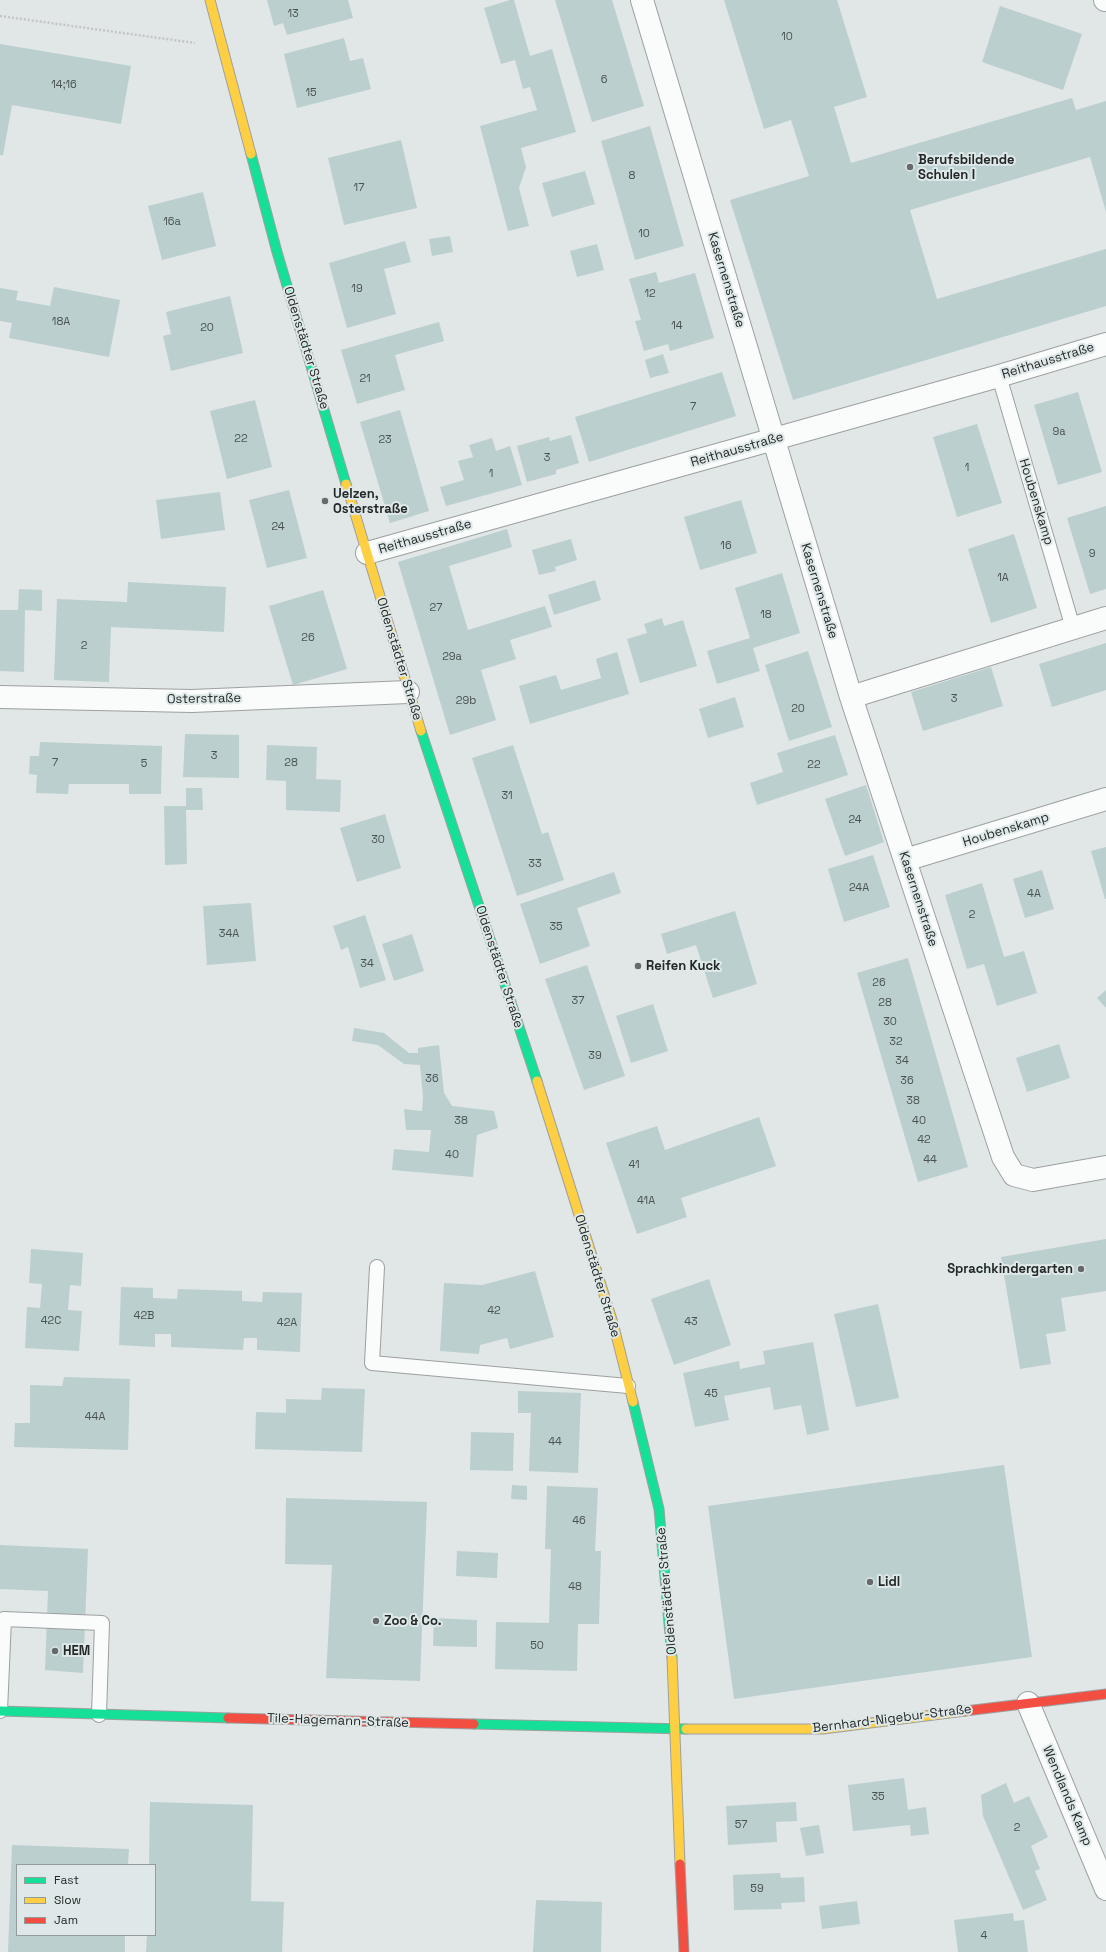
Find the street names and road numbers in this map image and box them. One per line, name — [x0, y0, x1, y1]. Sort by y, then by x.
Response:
street label: Kasernenstraße — [704, 230, 748, 330]
street label: Oldenstädter Straße — [280, 285, 332, 411]
street label: Reithausstraße — [1000, 340, 1096, 382]
street label: Reithausstraße — [689, 429, 785, 471]
street label: Houbenskamp — [1015, 457, 1057, 547]
street label: Reithausstraße — [377, 516, 473, 558]
street label: Kasernenstraße — [797, 541, 841, 641]
street label: Oldenstädter Straße — [373, 596, 425, 722]
street label: Osterstraße — [167, 691, 241, 707]
street label: Houbenskamp — [961, 809, 1051, 851]
street label: Kasernenstraße — [895, 849, 941, 949]
street label: Oldenstädter Straße — [472, 904, 526, 1030]
street label: Oldenstädter Straße — [571, 1213, 623, 1339]
street label: Oldenstädter Straße — [654, 1527, 680, 1655]
street label: Bernhard-Nigebur-Straße — [812, 1701, 972, 1737]
street label: Tile-Hagemann-Straße — [267, 1711, 409, 1731]
street label: Wendlands Kamp — [1039, 1744, 1095, 1848]

